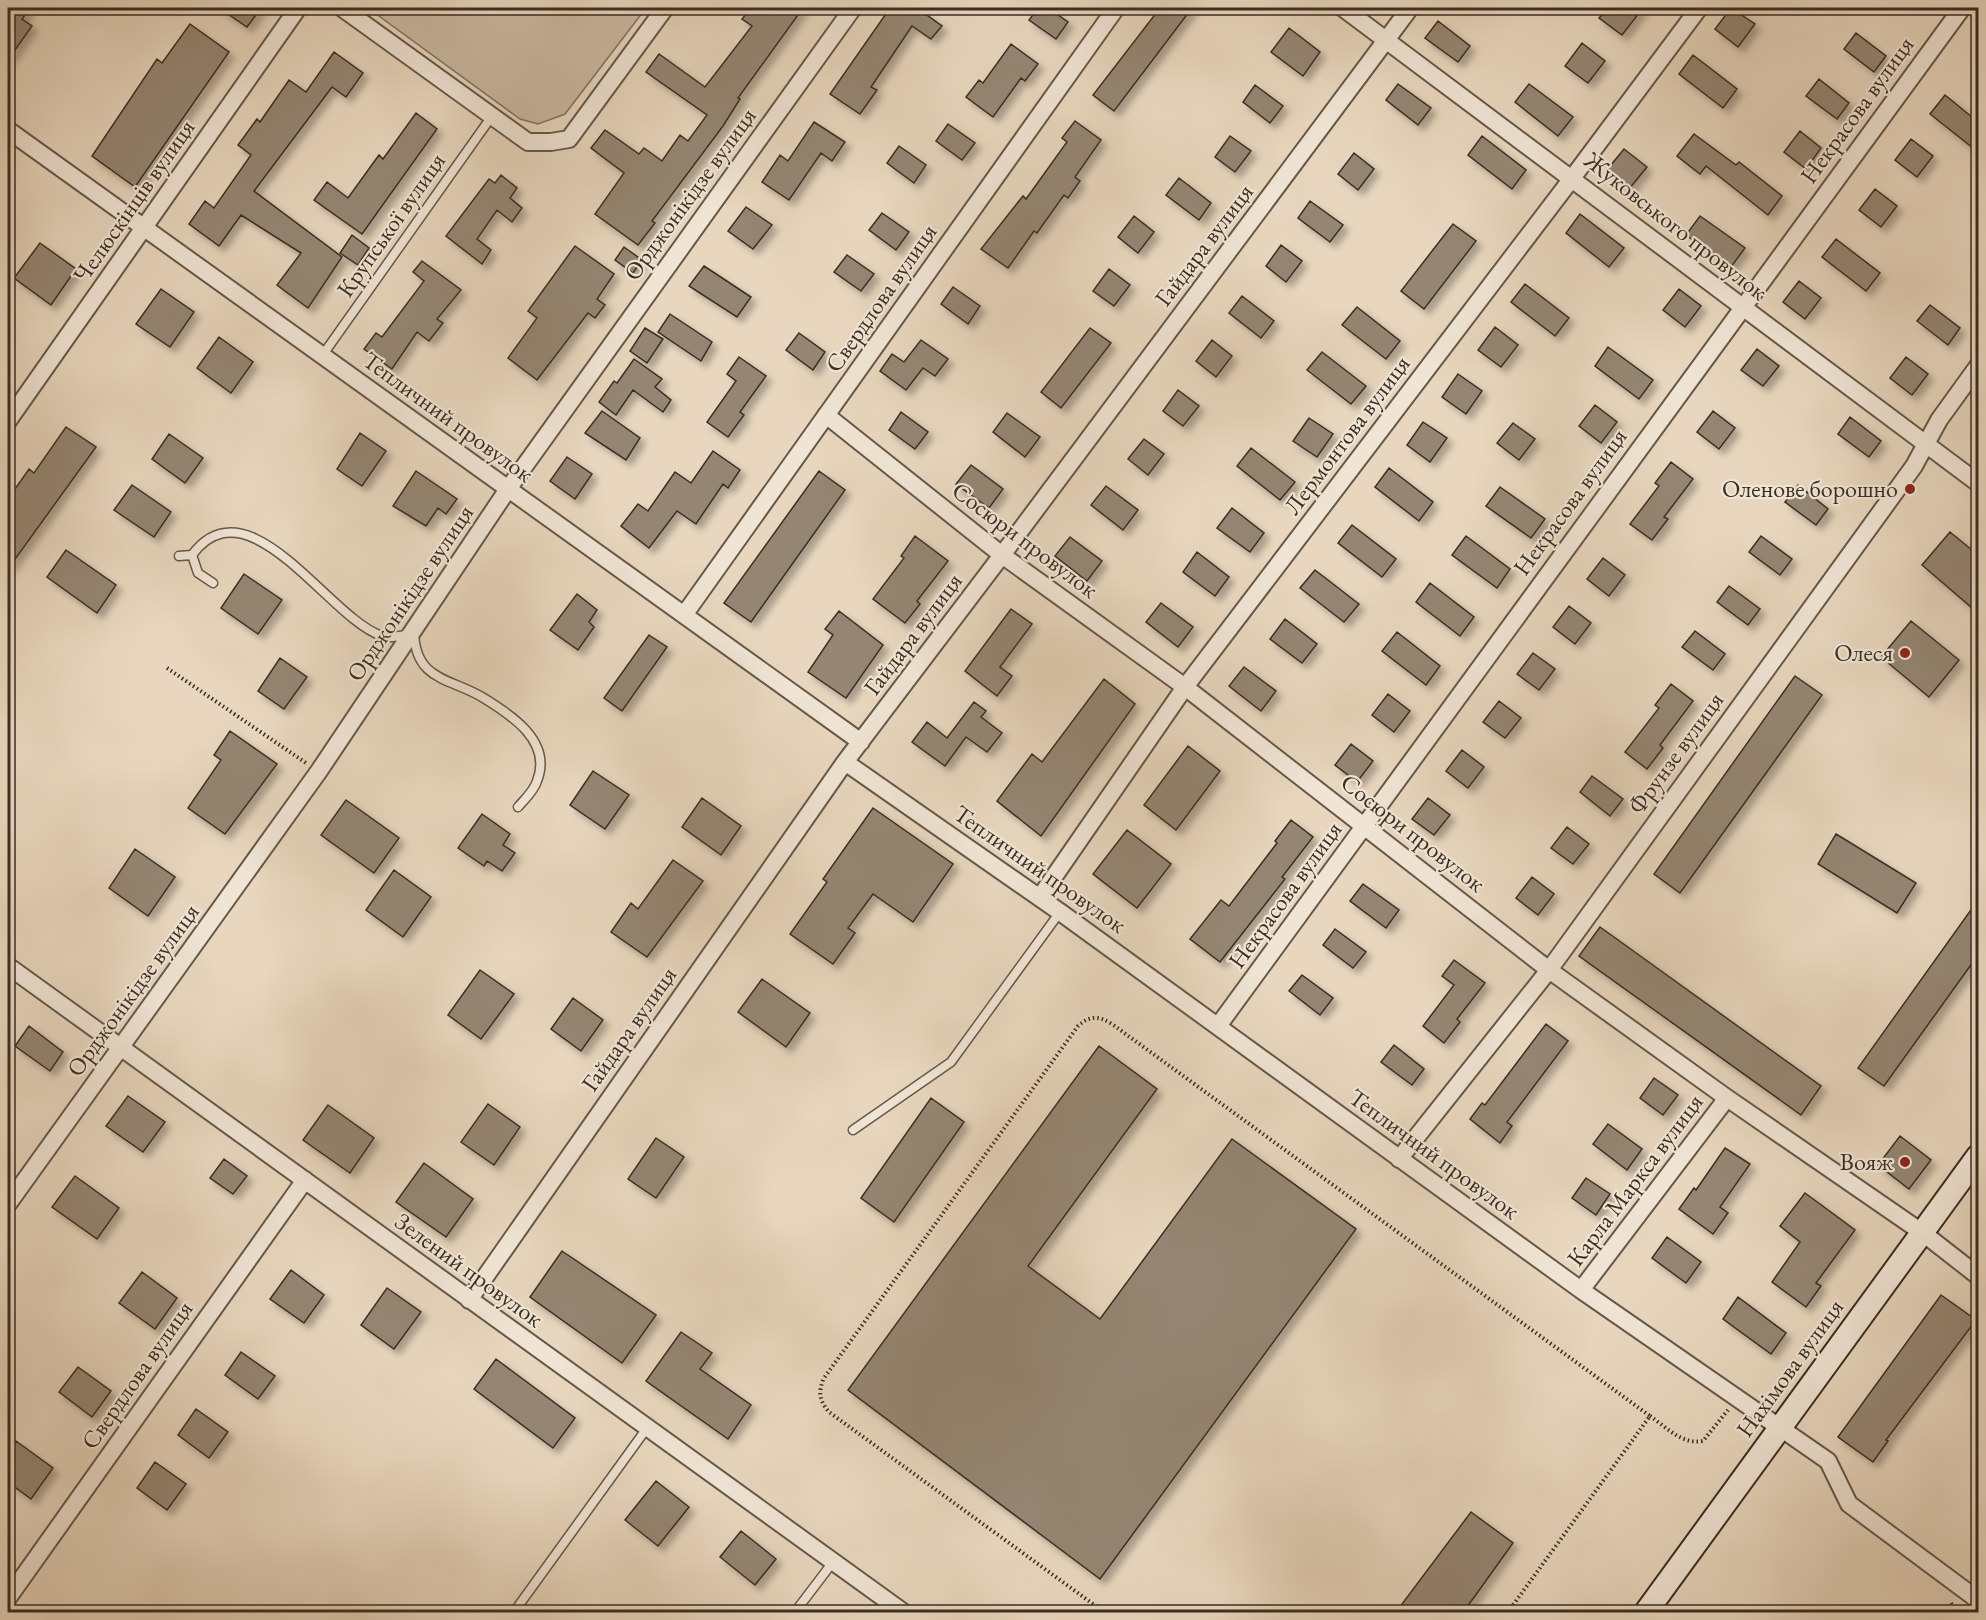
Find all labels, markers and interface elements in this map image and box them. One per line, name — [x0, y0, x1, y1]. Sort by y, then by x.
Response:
street label: Некрасова вулиця — [1793, 30, 1921, 189]
street label: Орджонікідзе вулиця — [616, 101, 763, 286]
street label: Челюскінців вулиця — [66, 113, 202, 288]
street label: Жуковського провулок — [1578, 144, 1775, 307]
street label: Крупської вулиця — [329, 146, 452, 303]
street label: Гайдара вулиця — [1147, 177, 1260, 312]
street label: Свердлова вулиця — [818, 217, 943, 378]
street label: Тепличний провулок — [357, 344, 540, 489]
street label: Лермонтова вулиця — [1277, 349, 1417, 520]
street label: Некрасова вулиця — [1506, 422, 1634, 581]
place label: Оленове борошно — [1722, 473, 1898, 504]
street label: Сосюри провулок — [946, 475, 1105, 605]
marker: Оленове борошно — [1903, 482, 1917, 496]
street label: Орджонікідзе вулиця — [339, 498, 480, 687]
street label: Гайдара вулиця — [856, 566, 969, 701]
place label: Олеся — [1834, 637, 1893, 668]
marker: Олеся — [1898, 646, 1912, 660]
street label: Фрунзе вулиця — [1621, 685, 1730, 820]
street label: Сосюри провулок — [1335, 766, 1492, 899]
street label: Тепличний провулок — [948, 797, 1133, 940]
street label: Некрасова вулиця — [1221, 815, 1349, 974]
street label: Орджонікідзе вулиця — [59, 897, 206, 1082]
street label: Гайдара вулиця — [574, 960, 683, 1097]
street label: Тепличний провулок — [1343, 1081, 1526, 1226]
street label: Карла Маркса вулиця — [1560, 1087, 1710, 1272]
place label: Вояж — [1840, 1146, 1893, 1177]
marker: Вояж — [1898, 1155, 1912, 1169]
street label: Зелений провулок — [389, 1205, 550, 1334]
street label: Нахімова вулиця — [1729, 1292, 1850, 1443]
street label: Свердлова вулиця — [74, 1294, 199, 1455]

